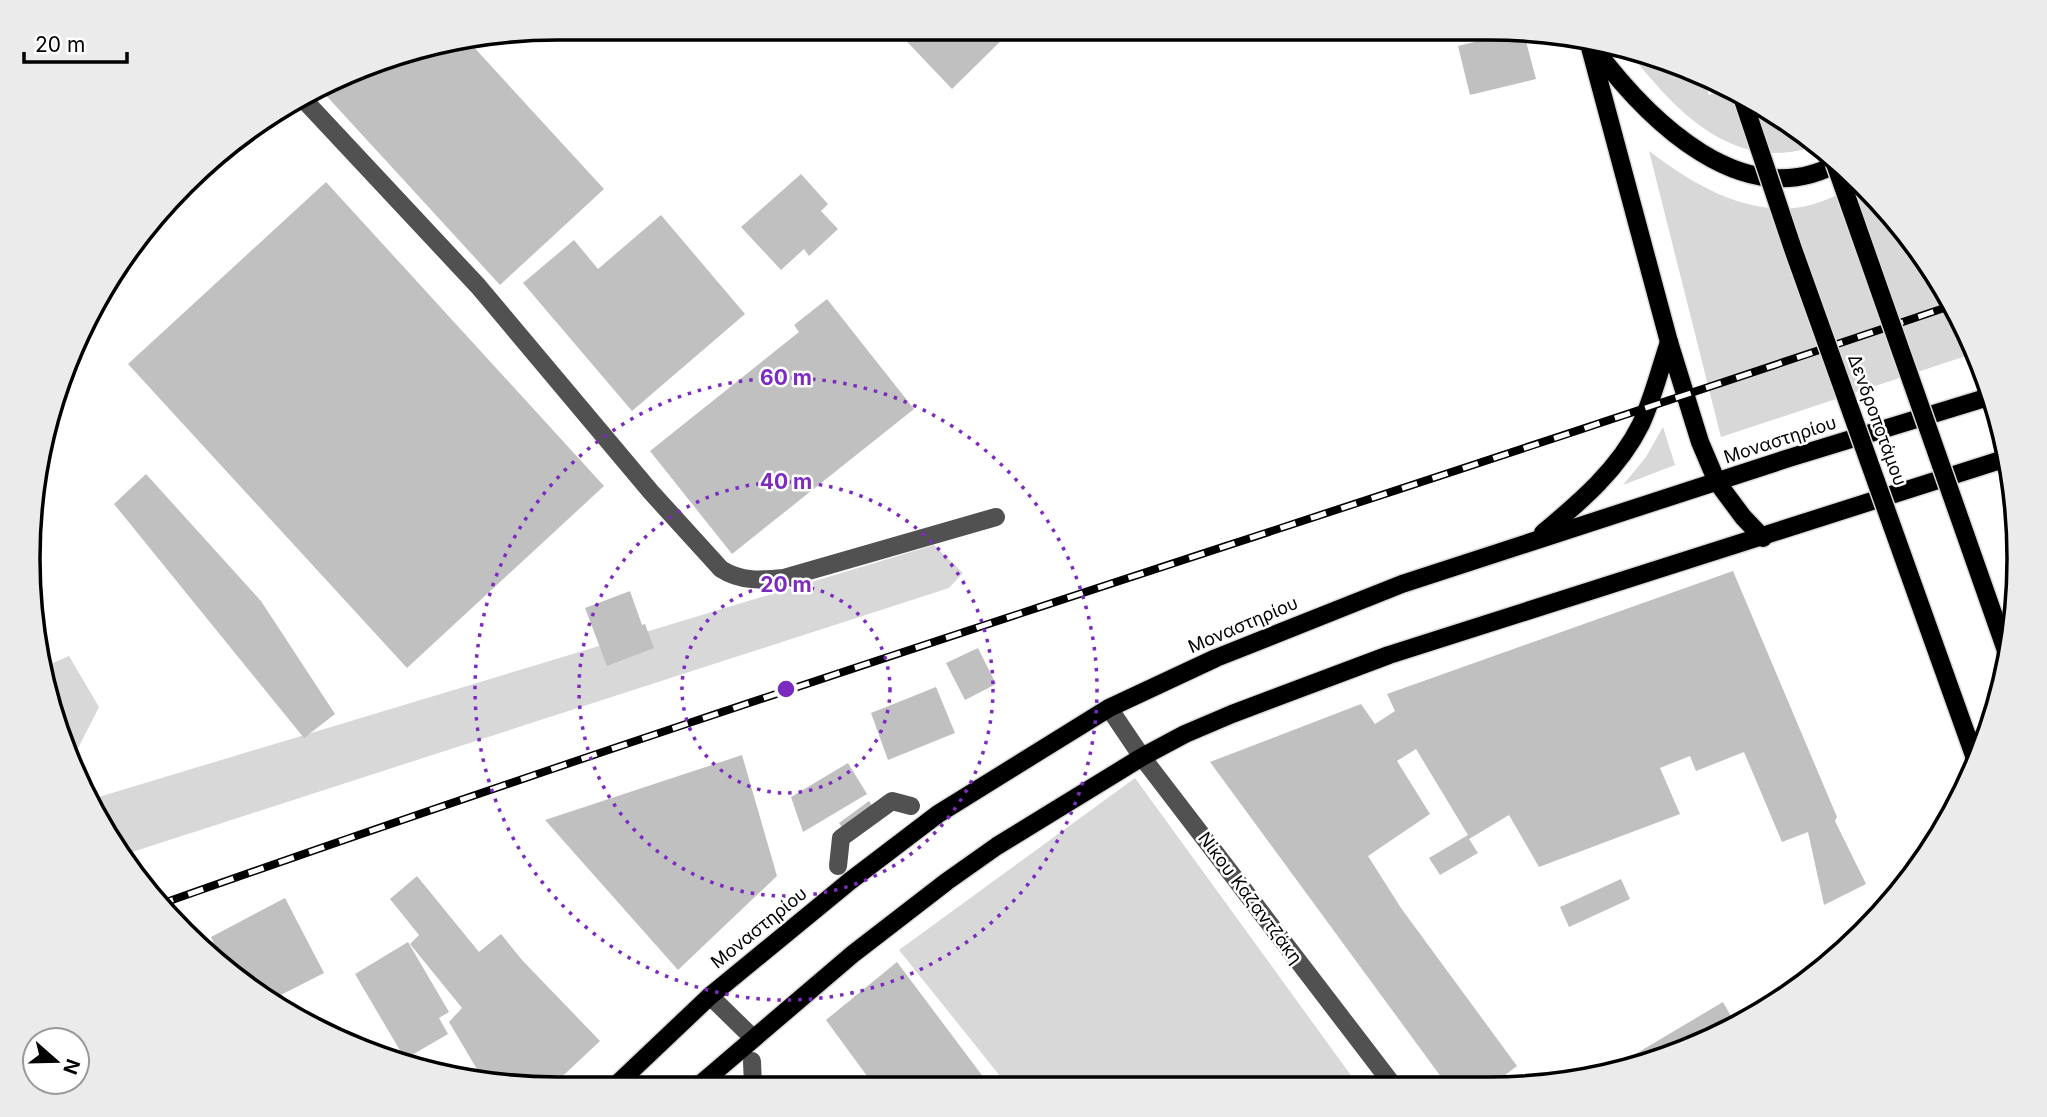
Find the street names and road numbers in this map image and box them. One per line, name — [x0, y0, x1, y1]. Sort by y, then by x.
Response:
street label: Δενδροποτάμου — [1844, 351, 1911, 488]
street label: Μοναστηρίου — [1721, 411, 1839, 468]
street label: Μοναστηρίου — [1185, 592, 1301, 657]
street label: Νίκου Καζαντζάκη — [1194, 828, 1307, 968]
street label: Μοναστηρίου — [707, 883, 811, 973]

